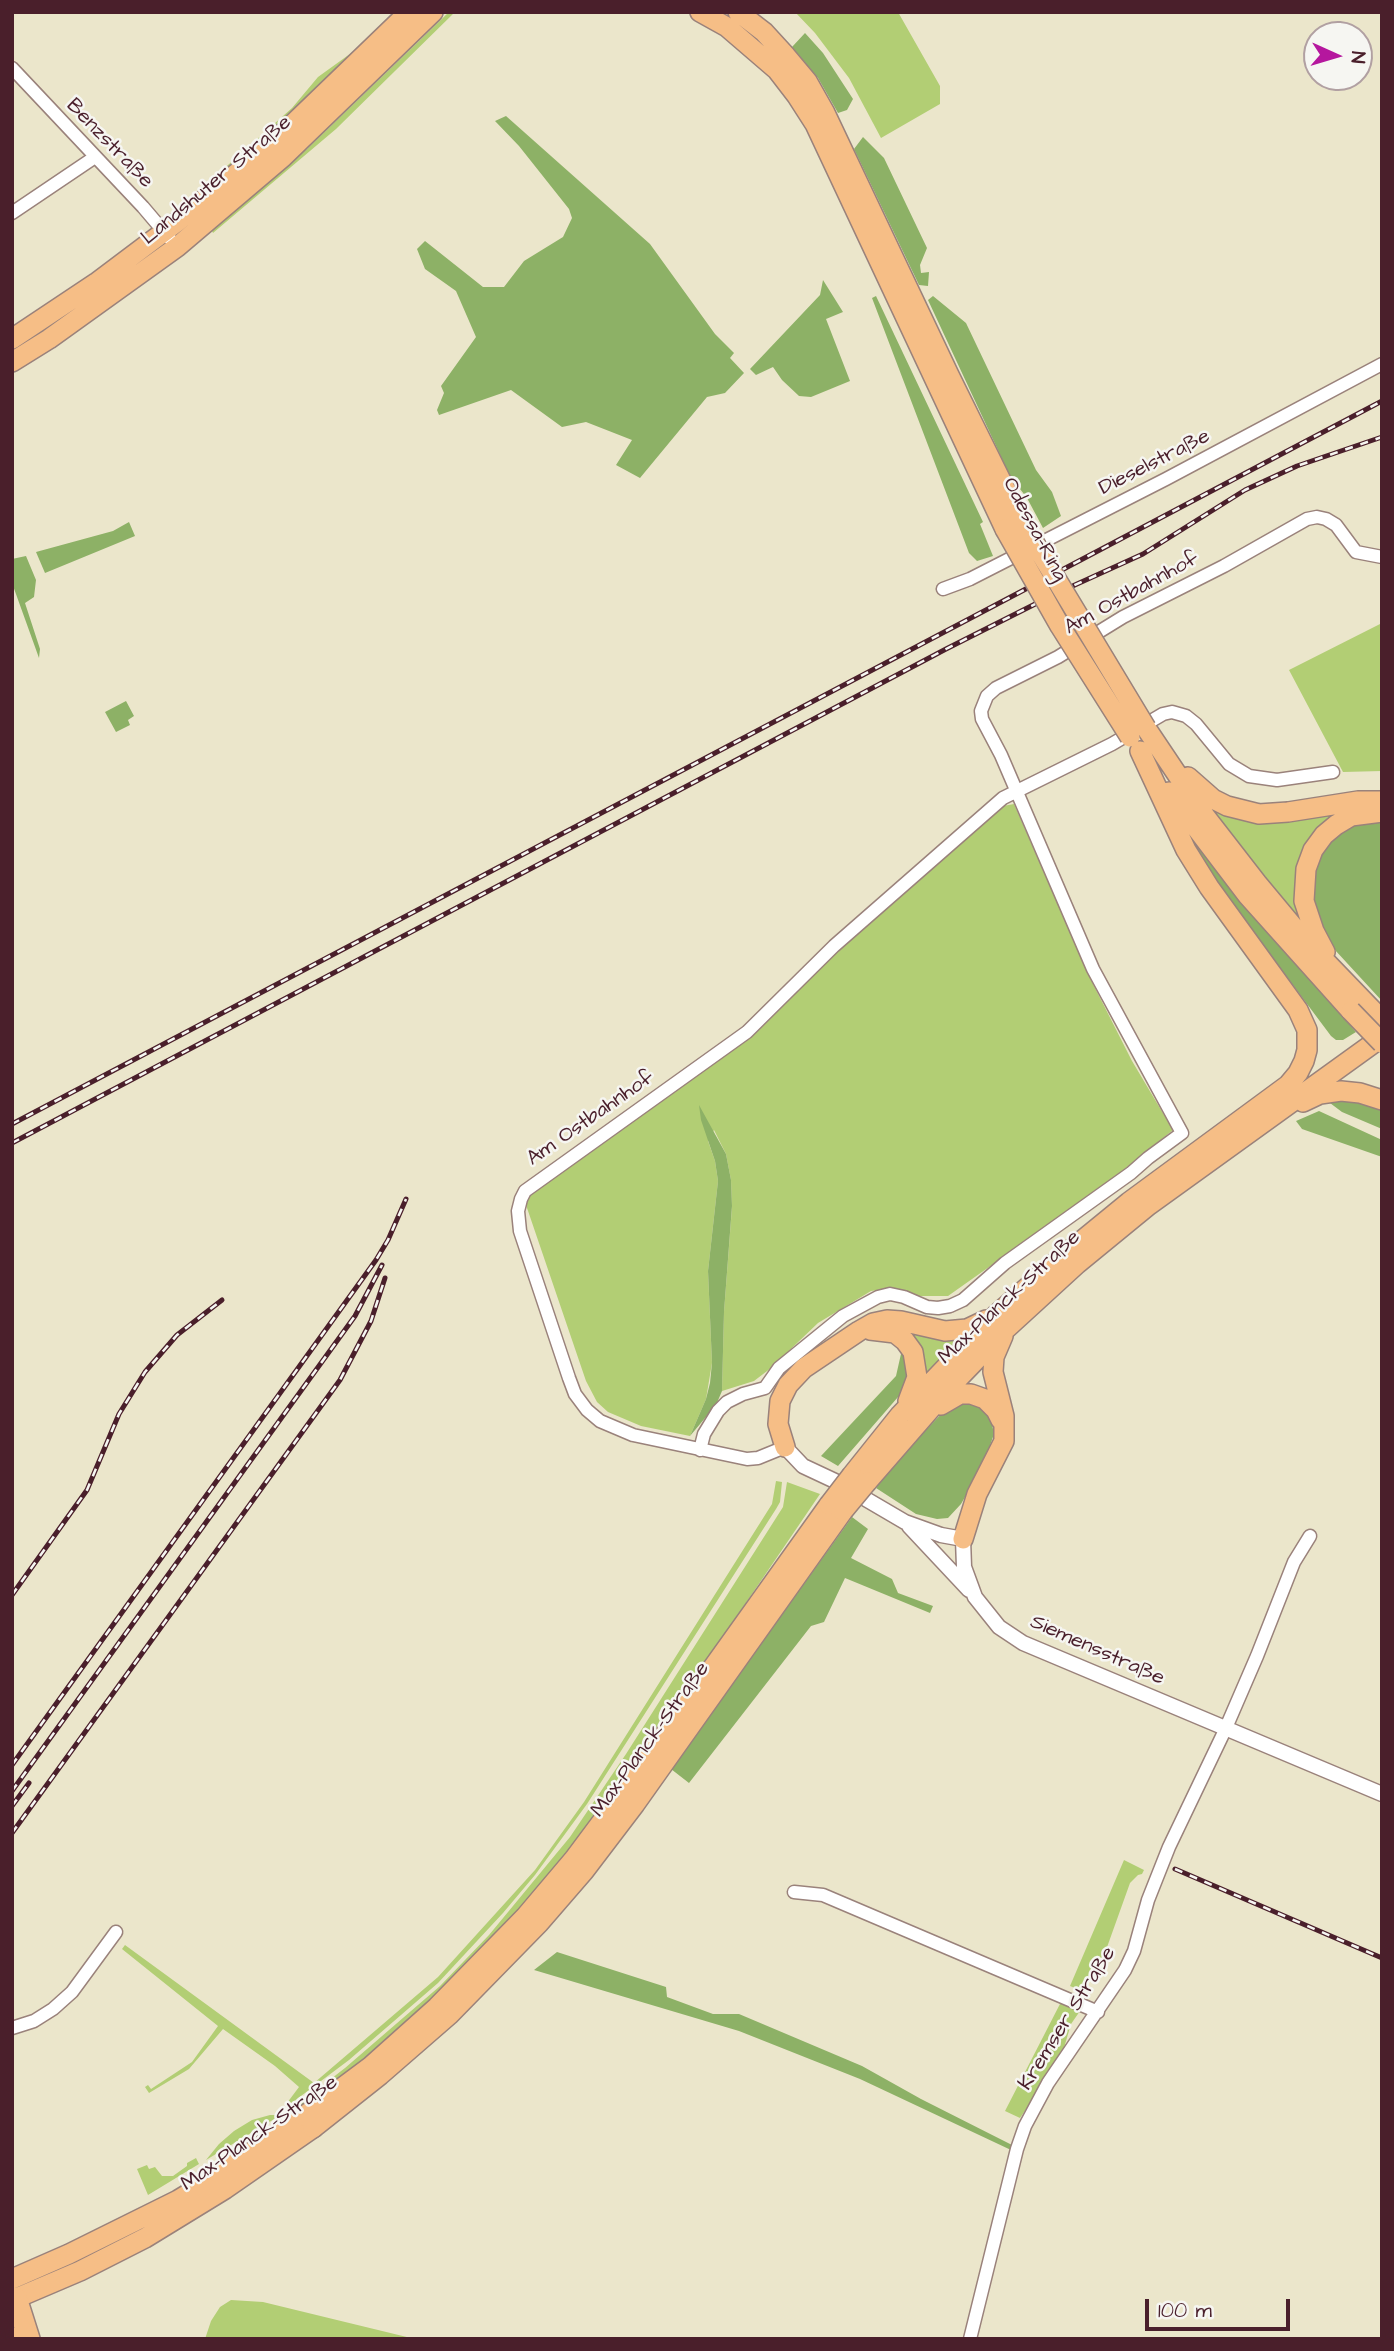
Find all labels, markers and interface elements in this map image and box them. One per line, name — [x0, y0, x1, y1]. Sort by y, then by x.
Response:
north arrow — [1303, 21, 1373, 91]
text: N — [1344, 50, 1371, 64]
street label: Benzstraße — [60, 94, 158, 194]
street label: Landshuter Straße — [137, 111, 297, 251]
street label: Dieselstraße — [1095, 424, 1215, 502]
street label: Odessa-Ring — [996, 474, 1072, 586]
street label: Am Ostbahnhof — [1061, 547, 1203, 641]
street label: Am Ostbahnhof — [523, 1066, 659, 1172]
street label: Max-Planck-Straße — [934, 1225, 1086, 1371]
street label: Siemensstraße — [1026, 1610, 1168, 1692]
street label: Max-Planck-Straße — [586, 1658, 716, 1822]
street label: Kremser Straße — [1014, 1943, 1122, 2095]
street label: Max-Planck-Straße — [177, 2070, 343, 2198]
scale bar — [1149, 2284, 1294, 2328]
text: 100 m — [1158, 2296, 1212, 2325]

